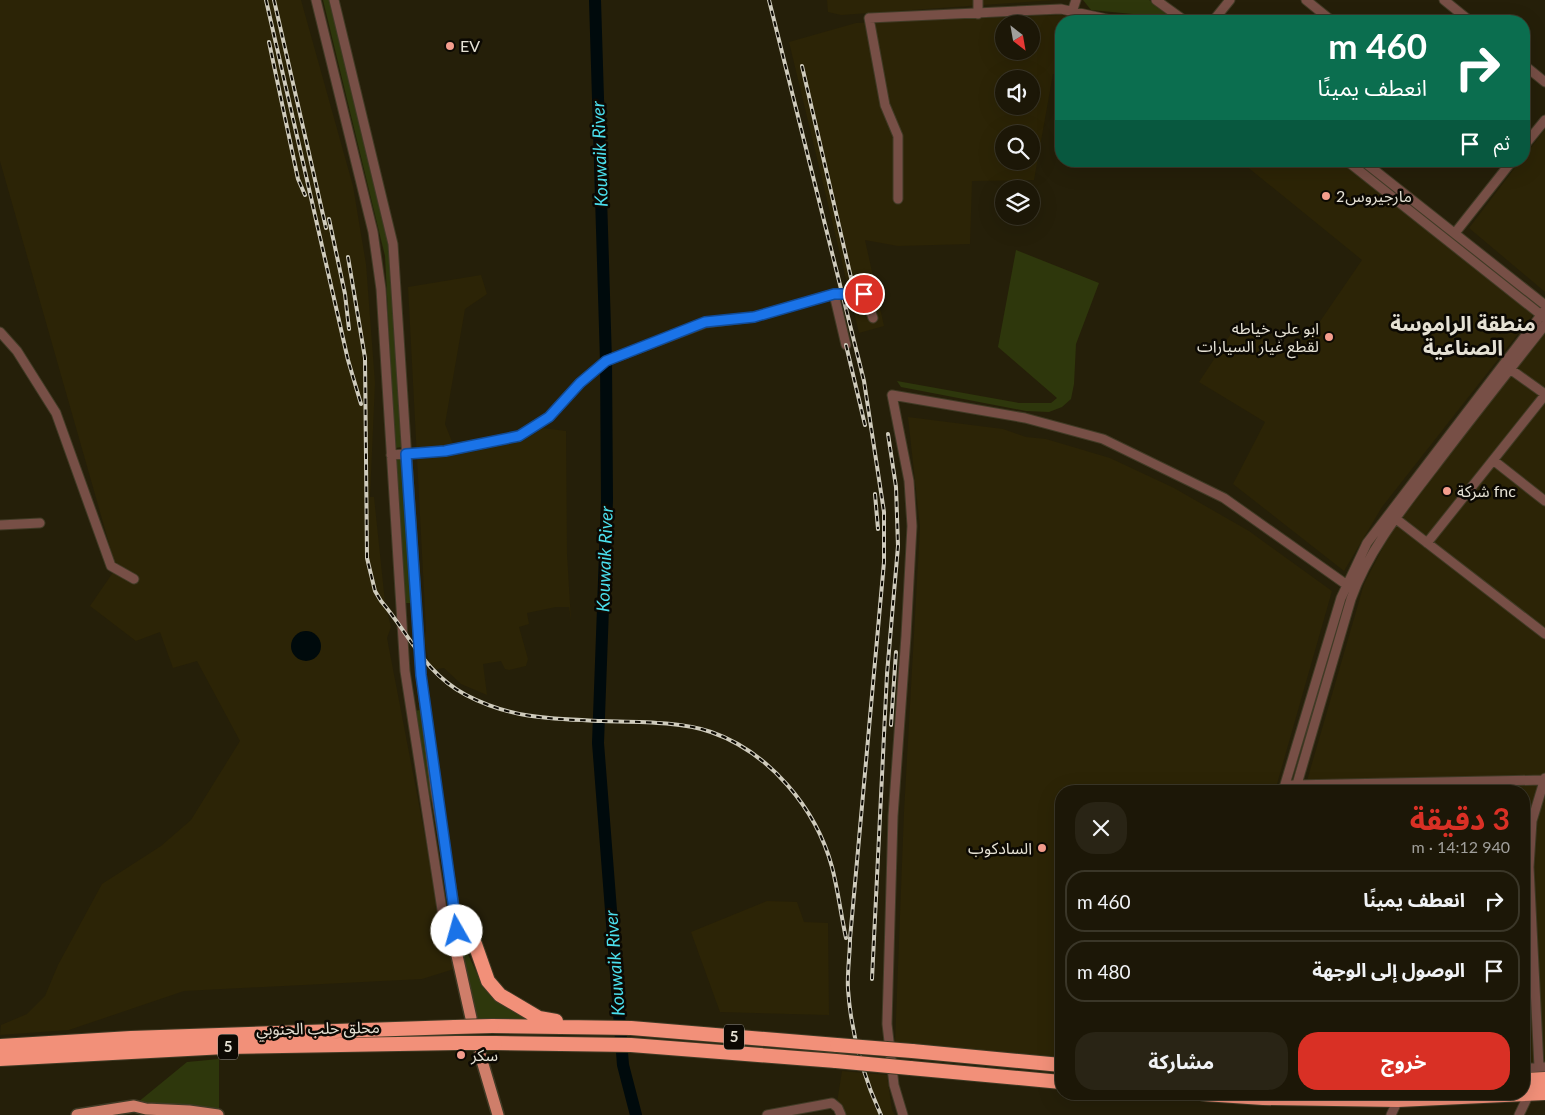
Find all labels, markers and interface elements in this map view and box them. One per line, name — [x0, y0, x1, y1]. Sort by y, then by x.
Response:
north arrow — [995, 15, 1040, 60]
map controls — [995, 15, 1040, 225]
text: 460 m — [1328, 24, 1427, 66]
icon: right — [1445, 35, 1510, 100]
place label: EV — [460, 36, 480, 55]
marker: EV — [444, 40, 456, 52]
button: sound — [995, 70, 1040, 115]
text: انعطف يمينًا — [1318, 74, 1427, 101]
water label: Kouwaik River — [586, 100, 612, 207]
button: search — [995, 125, 1040, 170]
icon: arrive — [1456, 130, 1484, 158]
text: ثم — [1494, 131, 1510, 154]
button: layers — [995, 180, 1040, 225]
place label: مارجيروس2 — [1336, 186, 1412, 206]
marker: مارجيروس2 — [1320, 190, 1332, 202]
pin — [843, 273, 885, 315]
icon: arrive — [850, 280, 878, 308]
district label: منطقة الراموسة الصناعية — [1390, 310, 1536, 360]
place label: ابو علي خياطه لقطع غيار السيارات — [1197, 318, 1319, 359]
marker: ابو علي خياطه لقطع غيار السيارات — [1323, 331, 1335, 343]
place label: شركة fnc — [1457, 481, 1516, 501]
marker: شركة fnc — [1441, 485, 1453, 497]
water label: Kouwaik River — [591, 505, 617, 612]
text: 3 دقيقة — [1410, 800, 1510, 836]
button: close — [1075, 802, 1127, 854]
text: 940 m · 14:12 — [1411, 837, 1510, 856]
place label: السادكوب — [968, 838, 1032, 858]
marker: السادكوب — [1036, 842, 1048, 854]
icon: right — [1480, 887, 1508, 915]
text: انعطف يمينًا — [1363, 888, 1465, 911]
text: 460 m — [1077, 890, 1131, 913]
position arrow — [430, 904, 482, 956]
water label: Kouwaik River — [599, 909, 629, 1017]
icon: arrive — [1480, 957, 1508, 985]
text: الوصول إلى الوجهة — [1312, 958, 1465, 981]
text: 480 m — [1077, 960, 1131, 983]
street label: محلق حلب الجنوبي — [256, 1017, 380, 1042]
road number: 5 — [724, 1024, 744, 1050]
button: مشاركة — [1075, 1032, 1288, 1090]
button: خروج — [1298, 1032, 1510, 1090]
road number: 5 — [218, 1034, 238, 1060]
place label: سكر — [470, 1045, 498, 1065]
marker: سكر — [455, 1049, 467, 1061]

